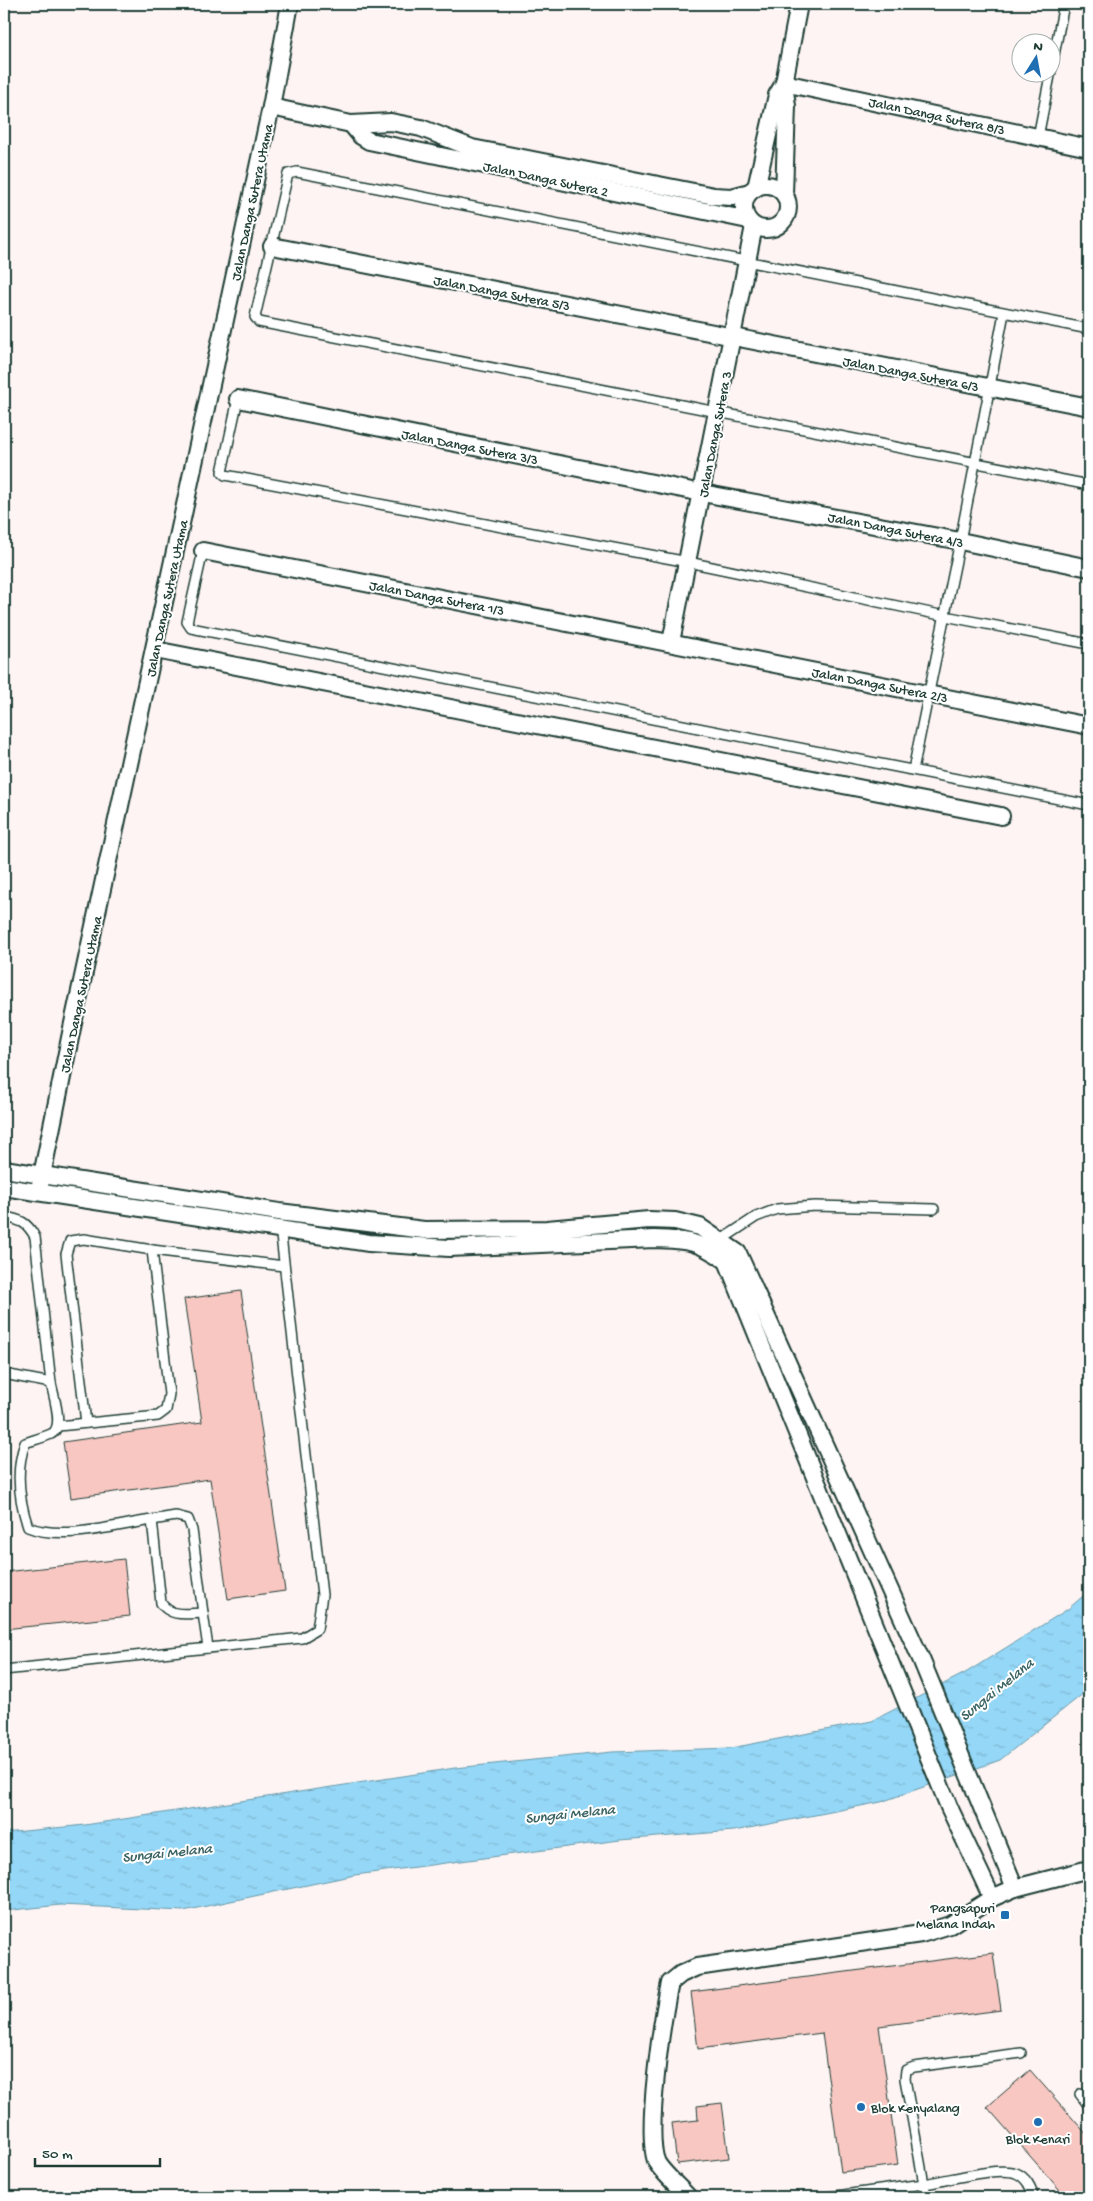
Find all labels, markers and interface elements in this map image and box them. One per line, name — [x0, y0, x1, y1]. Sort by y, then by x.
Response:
north arrow — [1010, 32, 1060, 82]
text: N — [1032, 38, 1044, 57]
street label: Jalan Danga Sutera 8/3 — [867, 95, 1006, 140]
street label: Jalan Danga Sutera Utama — [229, 121, 279, 283]
street label: Jalan Danga Sutera 2 — [481, 159, 610, 202]
street label: Jalan Danga Sutera 5/3 — [432, 273, 571, 316]
street label: Jalan Danga Sutera 6/3 — [841, 354, 980, 397]
street label: Jalan Danga Sutera 3 — [696, 370, 737, 499]
street label: Jalan Danga Sutera 3/3 — [400, 427, 539, 470]
street label: Jalan Danga Sutera 4/3 — [826, 510, 965, 553]
street label: Jalan Danga Sutera Utama — [144, 517, 194, 679]
street label: Jalan Danga Sutera 1/3 — [368, 578, 505, 621]
street label: Jalan Danga Sutera 2/3 — [810, 665, 949, 708]
street label: Jalan Danga Sutera Utama — [58, 913, 108, 1075]
water label: Sungai Melana — [957, 1654, 1039, 1726]
water label: Sungai Melana — [524, 1801, 618, 1829]
water label: Sungai Melana — [121, 1840, 215, 1868]
place label: Pangsapuri Melana Indah — [916, 1901, 995, 1934]
marker: Pangsapuri Melana Indah — [999, 1909, 1011, 1921]
marker: Blok Kenyalang — [855, 2101, 867, 2113]
place label: Blok Kenyalang — [870, 2101, 960, 2118]
marker: Blok Kenari — [1032, 2116, 1044, 2128]
place label: Blok Kenari — [1005, 2132, 1070, 2149]
scale bar — [35, 2136, 160, 2168]
text: 50 m — [42, 2146, 73, 2164]

